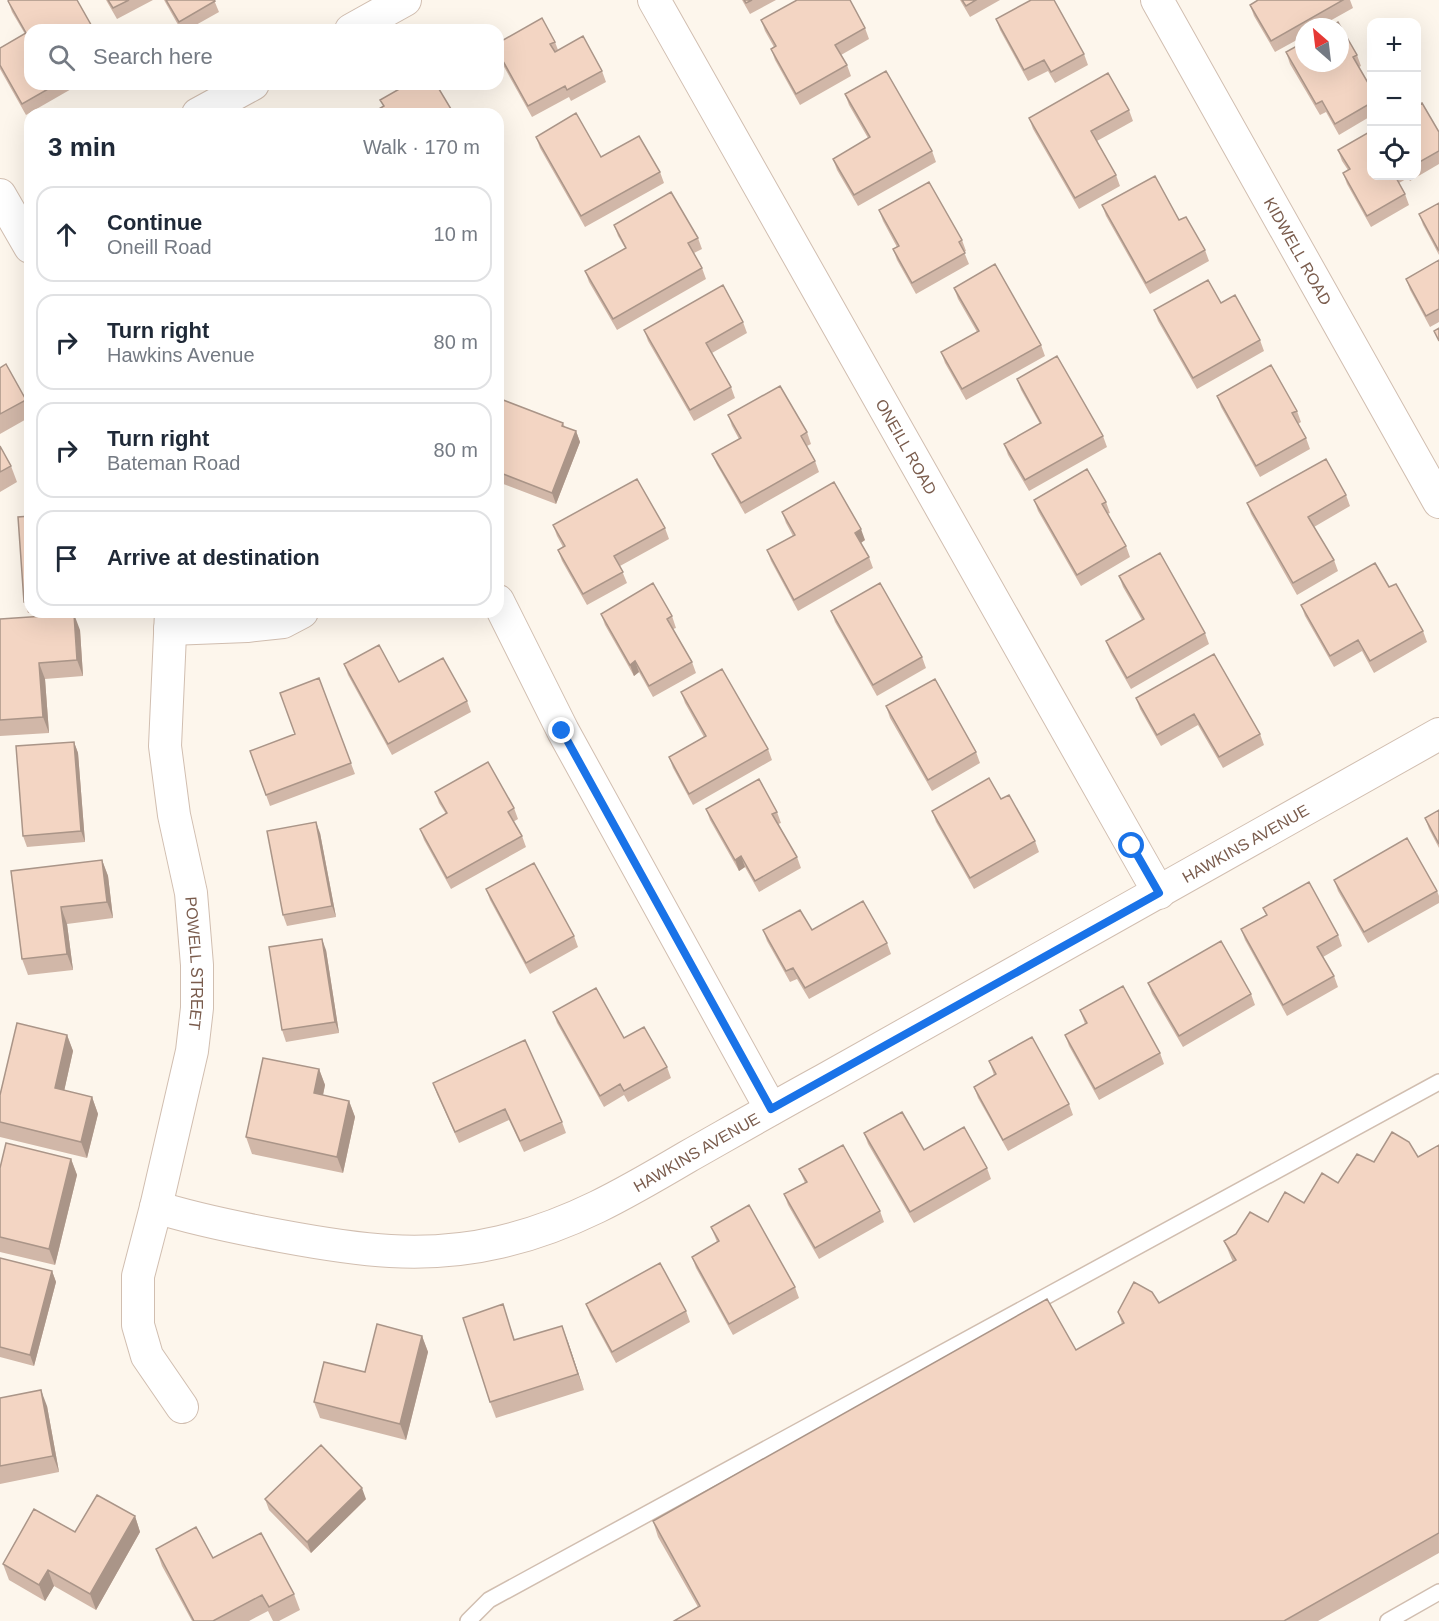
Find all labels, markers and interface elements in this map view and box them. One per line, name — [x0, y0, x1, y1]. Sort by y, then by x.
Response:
north arrow — [1295, 18, 1349, 72]
map controls — [1367, 18, 1421, 180]
button: + — [1367, 18, 1421, 72]
search box — [24, 24, 504, 90]
icon: search — [45, 41, 78, 74]
text: Search here — [93, 44, 213, 69]
button: − — [1367, 72, 1421, 126]
button: locate — [1367, 126, 1421, 180]
text: 3 min — [48, 132, 116, 162]
text: Walk · 170 m — [363, 136, 480, 158]
street label: KIDWELL ROAD — [1261, 194, 1335, 308]
text: Continue — [107, 210, 202, 235]
icon: ahead — [50, 218, 83, 251]
text: 10 m — [434, 223, 478, 245]
text: Oneill Road — [107, 236, 212, 258]
text: Turn right — [107, 318, 209, 343]
icon: right — [50, 326, 83, 359]
text: 80 m — [434, 331, 478, 353]
text: Hawkins Avenue — [107, 344, 255, 366]
street label: ONEILL ROAD — [873, 396, 940, 497]
text: Turn right — [107, 426, 209, 451]
icon: right — [50, 434, 83, 467]
text: 80 m — [434, 439, 478, 461]
text: Bateman Road — [107, 452, 240, 474]
icon: arrive — [50, 542, 83, 575]
text: Arrive at destination — [107, 545, 320, 570]
route end — [548, 717, 574, 743]
street label: HAWKINS AVENUE — [1179, 801, 1311, 886]
route start — [1118, 832, 1144, 858]
street label: POWELL STREET — [183, 896, 206, 1031]
street label: HAWKINS AVENUE — [630, 1109, 762, 1195]

